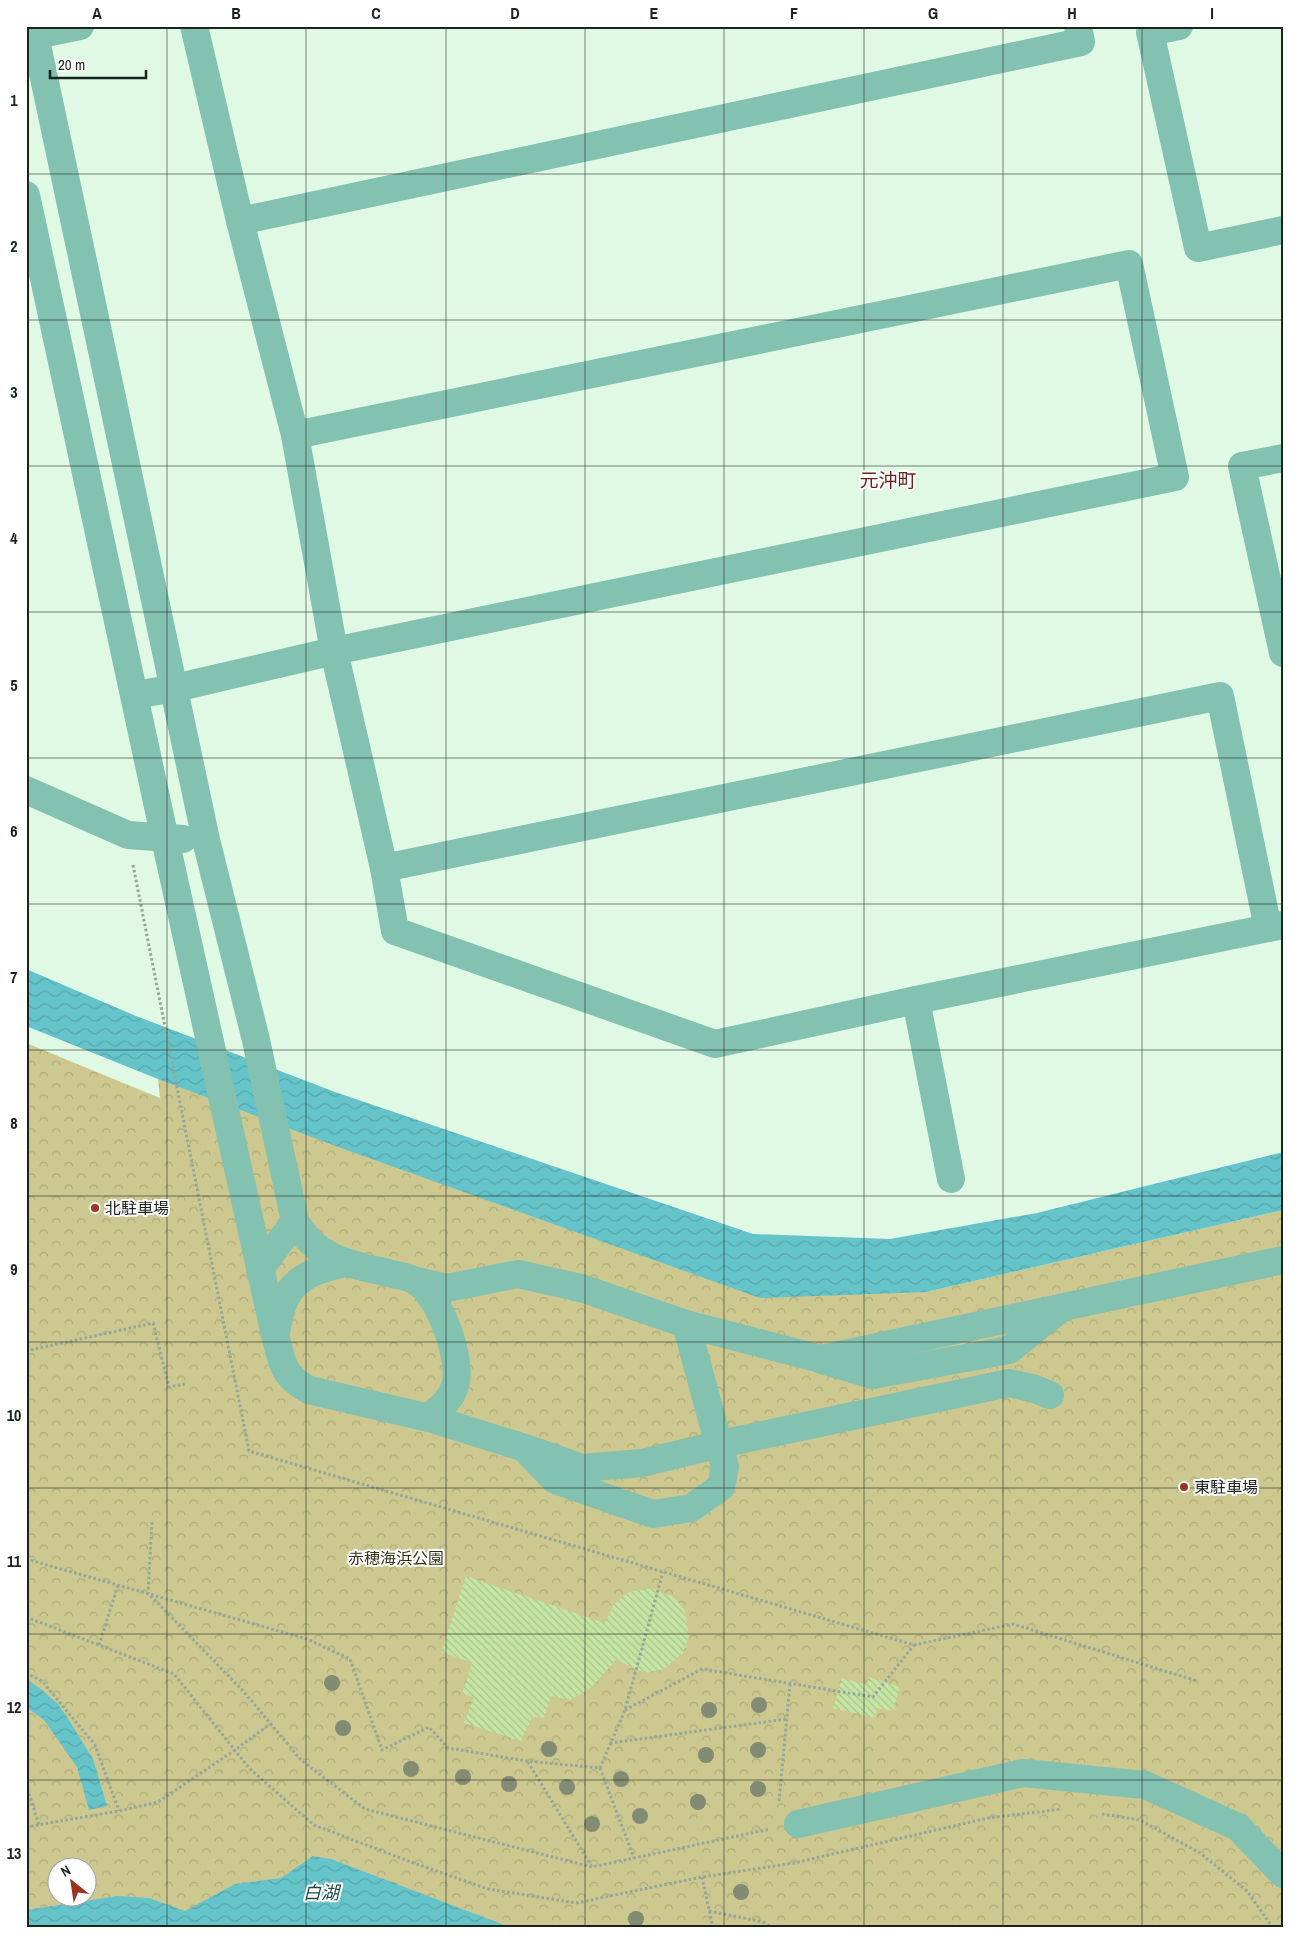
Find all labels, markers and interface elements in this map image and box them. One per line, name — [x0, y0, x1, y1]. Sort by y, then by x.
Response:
text: A — [92, 2, 102, 24]
text: B — [231, 2, 241, 24]
text: C — [371, 2, 381, 24]
text: D — [510, 2, 520, 24]
text: E — [650, 2, 659, 24]
text: F — [790, 2, 798, 24]
text: G — [928, 2, 938, 24]
text: H — [1067, 2, 1077, 24]
text: I — [1210, 2, 1214, 24]
scale bar — [50, 48, 146, 80]
text: 20 m — [58, 54, 85, 75]
text: 1 — [10, 89, 18, 111]
text: 2 — [10, 235, 18, 257]
text: 3 — [10, 381, 18, 403]
district label: 元沖町 — [859, 467, 917, 493]
text: 4 — [10, 527, 18, 549]
text: 5 — [10, 674, 18, 696]
text: 6 — [10, 820, 18, 842]
text: 7 — [10, 966, 18, 988]
text: 8 — [10, 1112, 18, 1134]
place label: 北駐車場 — [105, 1197, 169, 1219]
marker: 北駐車場 — [89, 1202, 101, 1214]
text: 9 — [10, 1258, 18, 1280]
text: 10 — [7, 1404, 21, 1426]
place label: 東駐車場 — [1194, 1476, 1258, 1498]
marker: 東駐車場 — [1178, 1481, 1190, 1493]
park label: 赤穂海浜公園 — [348, 1547, 444, 1569]
text: 11 — [7, 1550, 22, 1572]
text: 12 — [7, 1696, 21, 1718]
text: 13 — [7, 1842, 21, 1864]
north arrow — [48, 1856, 98, 1906]
text: N — [57, 1861, 74, 1881]
water label: 白湖 — [303, 1880, 342, 1905]

